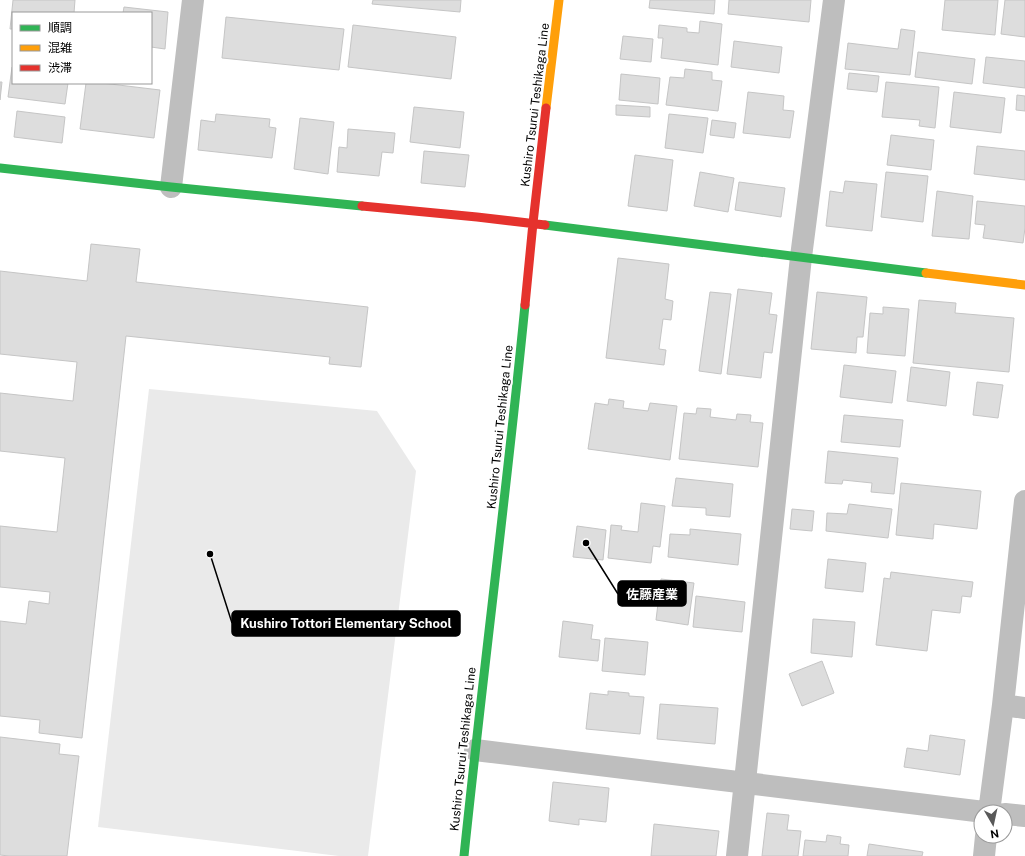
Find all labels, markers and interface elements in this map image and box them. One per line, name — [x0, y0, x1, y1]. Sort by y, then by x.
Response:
legend — [12, 12, 152, 84]
text: 順調 — [48, 21, 72, 35]
street label: Kushiro Tsurui Teshikaga Line — [518, 22, 552, 188]
text: 混雑 — [48, 41, 72, 55]
text: 渋滞 — [48, 61, 72, 75]
street label: Kushiro Tsurui Teshikaga Line — [484, 344, 516, 510]
callout: 佐藤産業 — [618, 581, 686, 606]
text: 佐藤産業 — [626, 587, 678, 602]
callout: Kushiro Tottori Elementary School — [232, 611, 460, 636]
text: Kushiro Tottori Elementary School — [240, 616, 452, 631]
street label: Kushiro Tsurui Teshikaga Line — [447, 666, 479, 832]
north arrow — [973, 804, 1013, 844]
text: N — [989, 827, 1000, 840]

